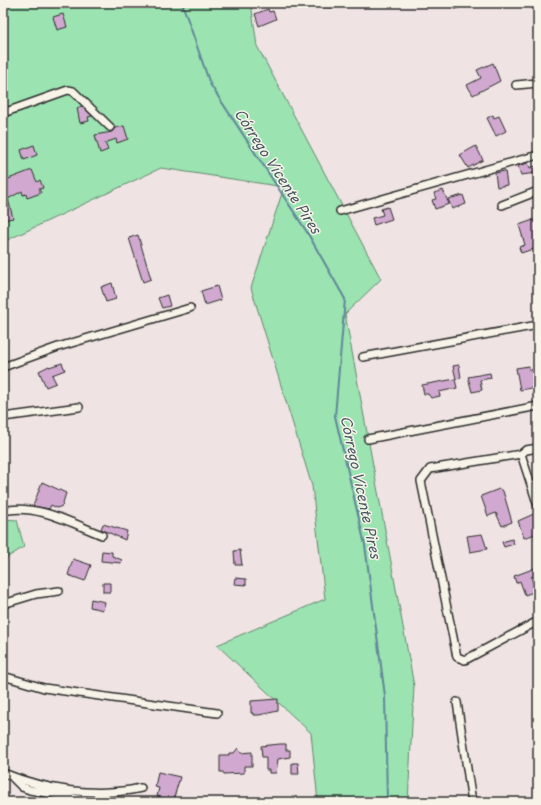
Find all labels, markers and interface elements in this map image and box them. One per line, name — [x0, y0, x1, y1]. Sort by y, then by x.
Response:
water label: Córrego Vicente Pires — [230, 104, 327, 239]
water label: Córrego Vicente Pires — [336, 414, 387, 562]

